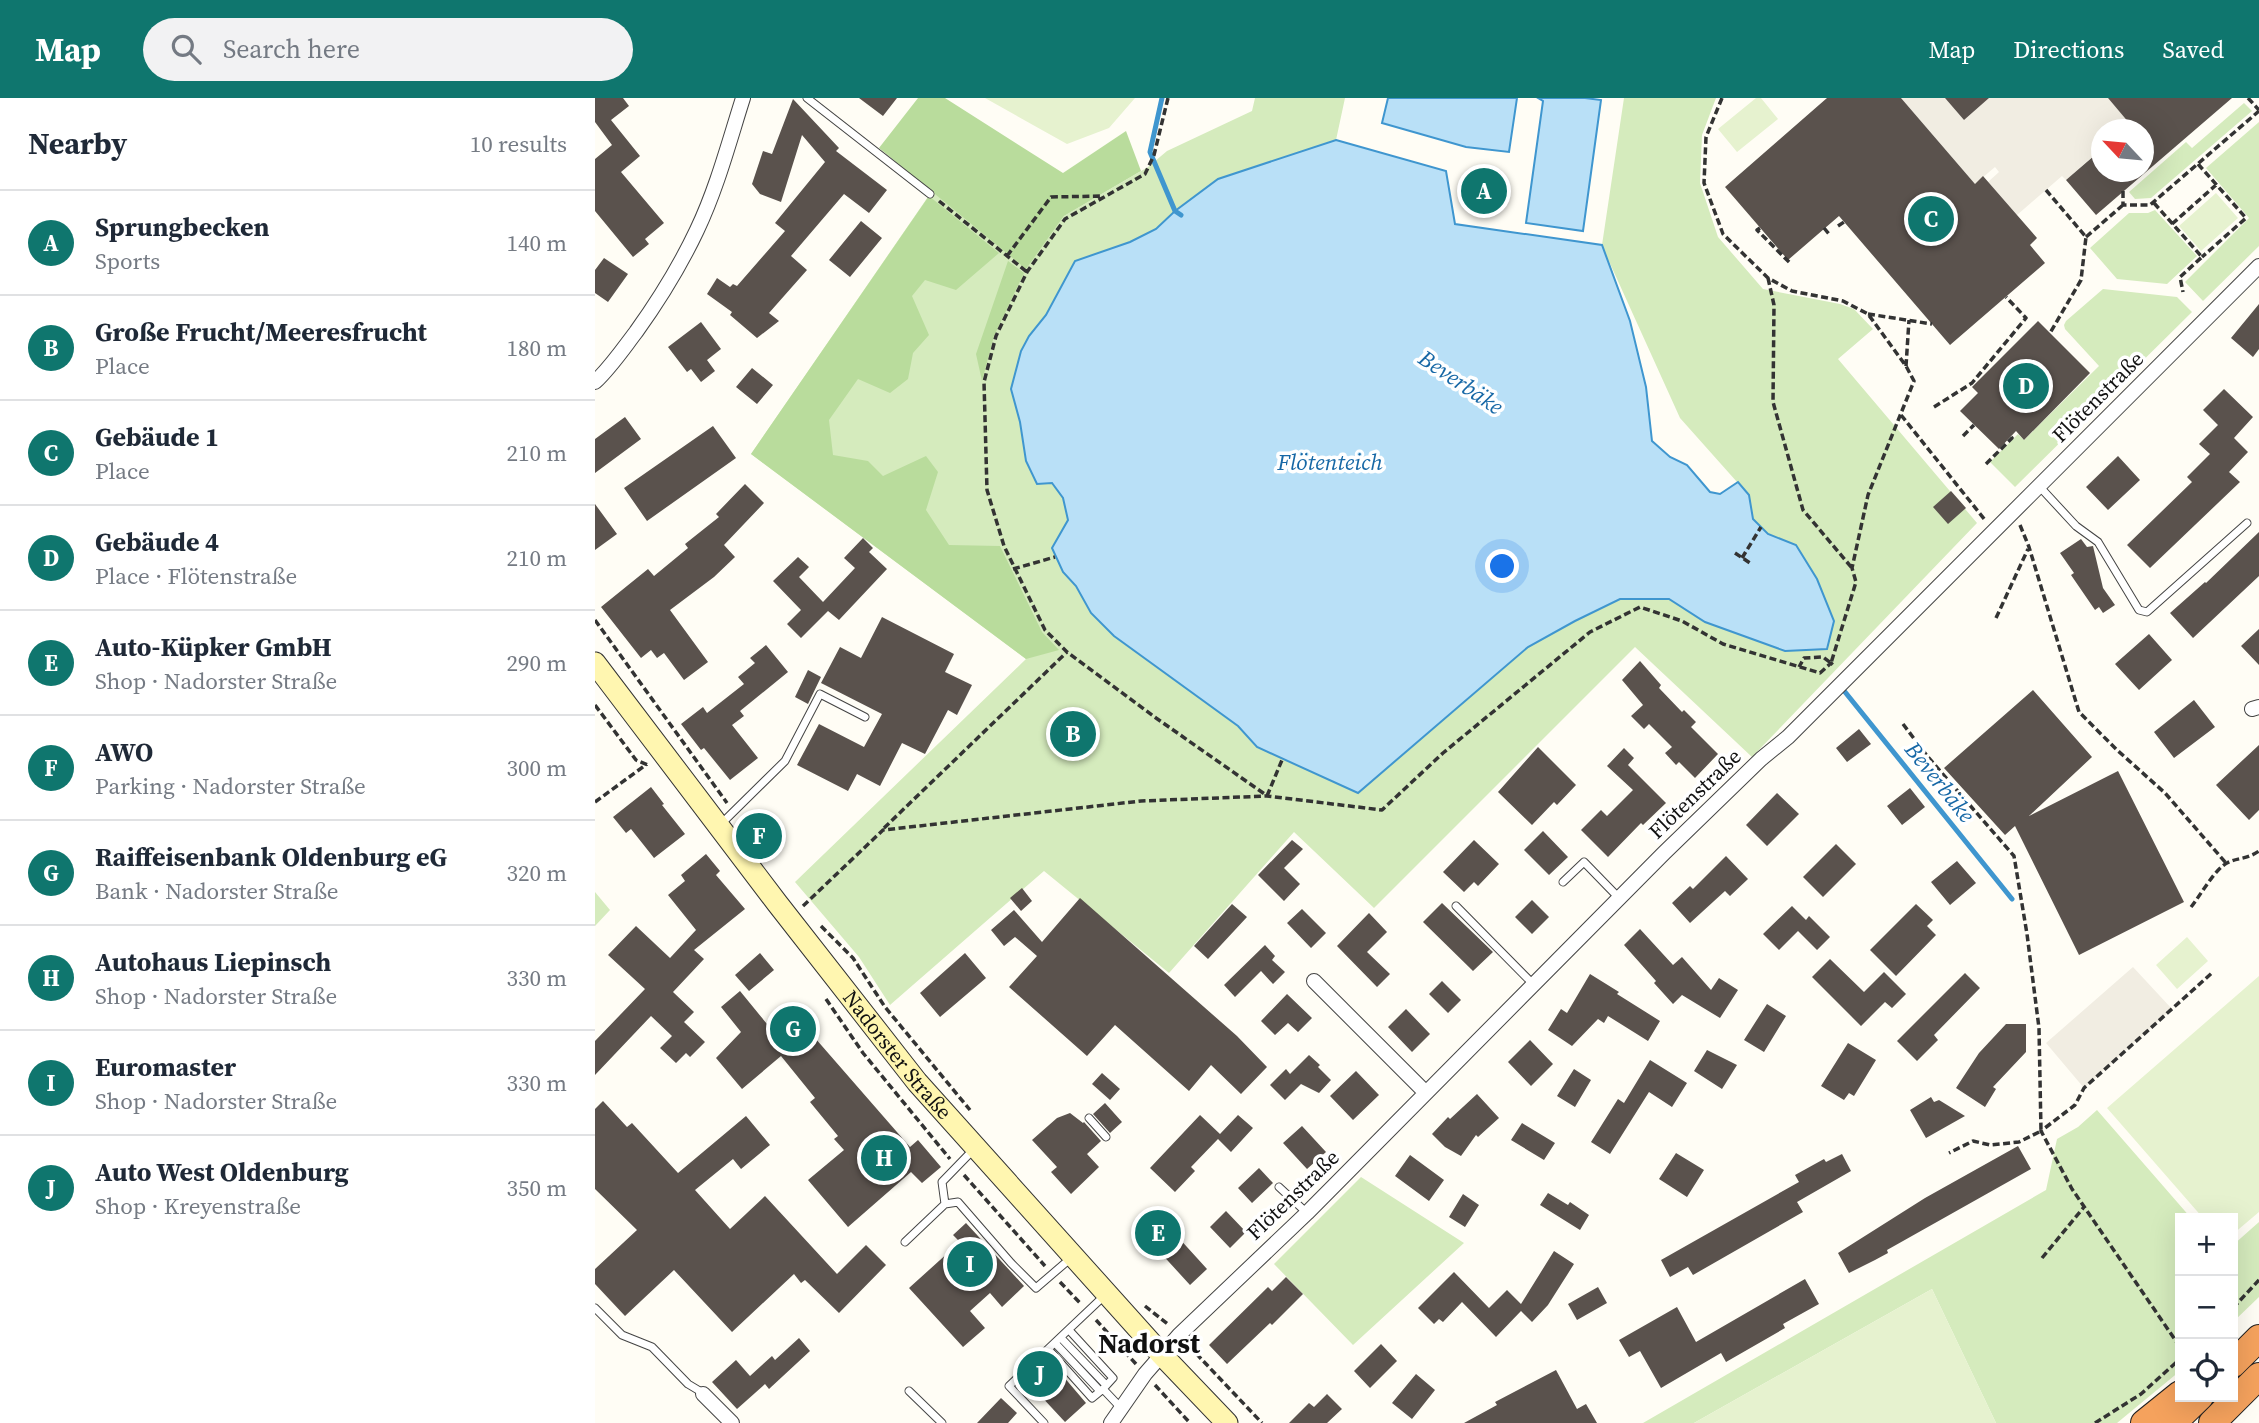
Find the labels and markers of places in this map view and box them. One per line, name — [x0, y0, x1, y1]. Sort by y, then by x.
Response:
pin: A — [1461, 165, 1507, 217]
pin: C — [1908, 193, 1954, 245]
pin: D — [2003, 360, 2049, 412]
pin: B — [1050, 708, 1096, 760]
pin: F — [736, 810, 782, 862]
pin: G — [770, 1003, 816, 1055]
pin: H — [861, 1132, 907, 1184]
pin: E — [1135, 1207, 1181, 1259]
pin: I — [947, 1238, 993, 1290]
pin: J — [1017, 1348, 1063, 1400]

